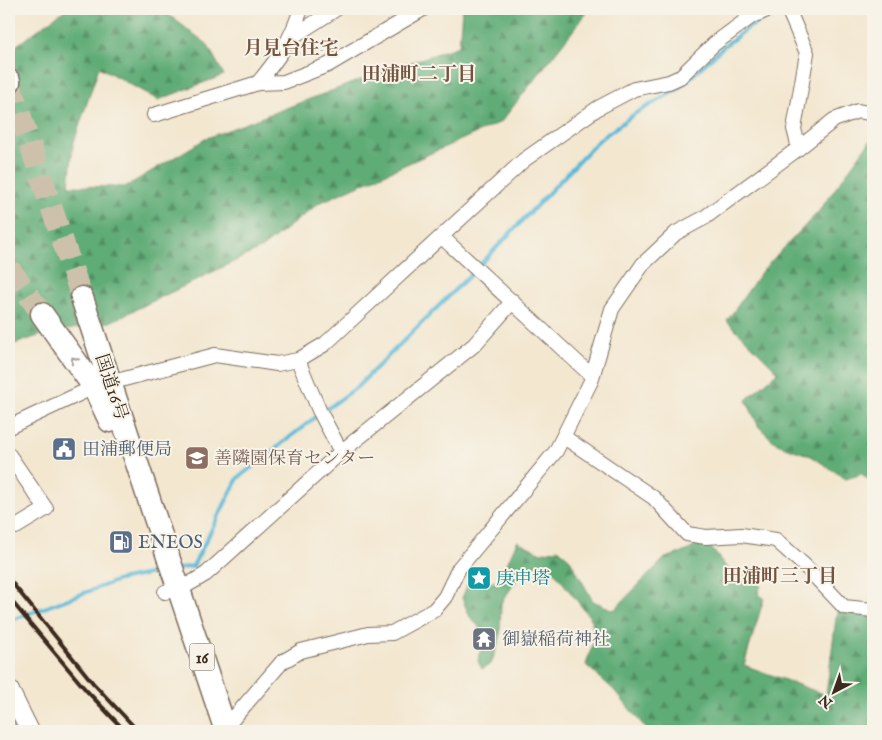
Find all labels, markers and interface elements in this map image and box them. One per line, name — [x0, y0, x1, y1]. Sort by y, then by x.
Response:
district label: 月見台住宅 — [243, 37, 339, 61]
district label: 田浦町二丁目 — [362, 63, 476, 87]
street label: 国道16号 — [89, 351, 132, 424]
one-way arrow — [71, 356, 80, 366]
public building icon: 田浦郵便局 — [51, 436, 77, 462]
place label: 田浦郵便局 — [82, 439, 172, 462]
school or university icon: 善隣園保育センター — [184, 445, 210, 471]
place label: 善隣園保育センター — [214, 448, 375, 471]
fuel station icon: ENEOS — [108, 529, 134, 555]
place label: ENEOS — [138, 532, 203, 555]
place icon: 庚申塔 — [466, 565, 492, 591]
district label: 田浦町三丁目 — [723, 565, 837, 589]
place label: 庚申塔 — [496, 568, 550, 591]
temple icon: 御嶽稲荷神社 — [471, 626, 497, 652]
place label: 御嶽稲荷神社 — [502, 629, 610, 652]
road number: 16 — [190, 644, 214, 670]
north arrow — [810, 668, 860, 718]
text: N — [816, 690, 837, 712]

